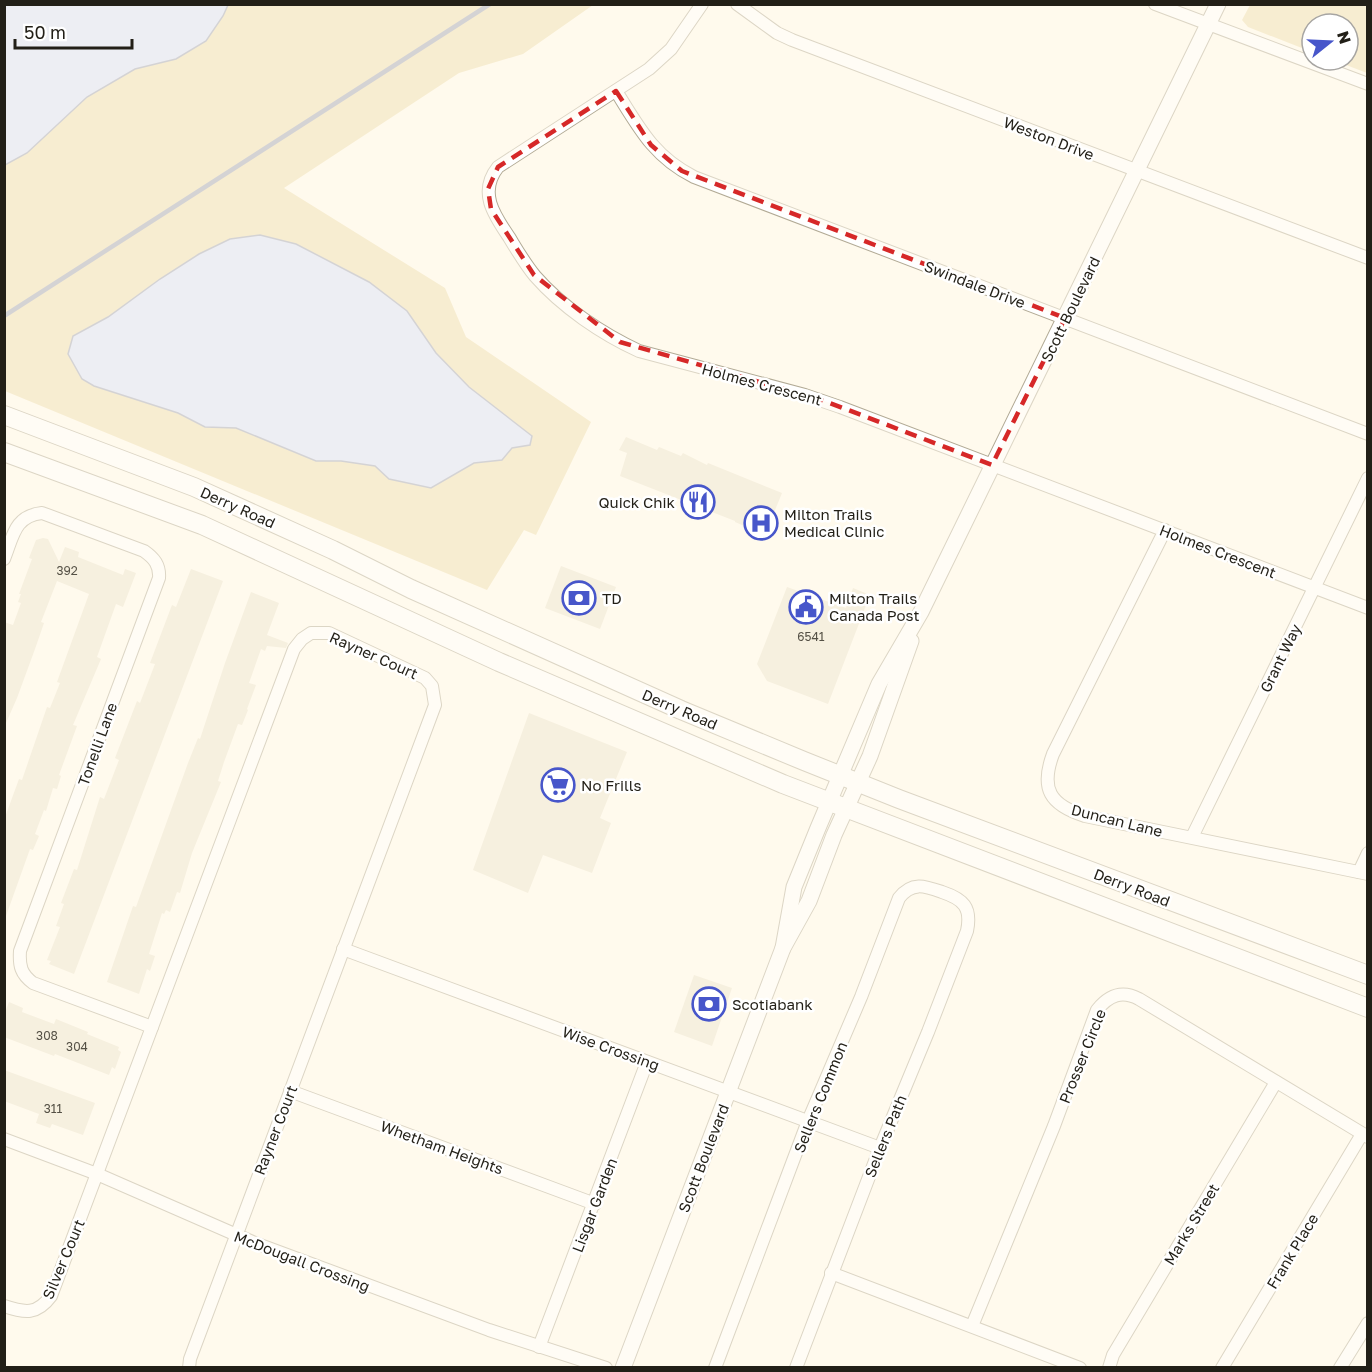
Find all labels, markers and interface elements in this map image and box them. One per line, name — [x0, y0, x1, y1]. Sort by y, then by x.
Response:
scale bar — [15, 12, 132, 50]
north arrow — [1300, 12, 1360, 72]
text: 50 m — [24, 21, 66, 43]
text: N — [1333, 28, 1356, 46]
street label: Weston Drive — [1001, 112, 1097, 164]
street label: Scott Boulevard — [1037, 253, 1103, 365]
street label: Swindale Drive — [922, 256, 1028, 312]
street label: Holmes Crescent — [700, 359, 824, 409]
street label: Derry Road — [198, 482, 278, 532]
restaurant icon: Quick Chik — [680, 484, 716, 520]
place label: Quick Chik — [598, 493, 676, 511]
hospital icon: Milton Trails Medical Clinic — [743, 505, 779, 541]
place label: Milton Trails Medical Clinic — [784, 505, 885, 540]
street label: Holmes Crescent — [1157, 520, 1279, 582]
house number: 392 — [56, 563, 78, 578]
bank icon: TD — [561, 580, 597, 616]
place label: TD — [602, 589, 622, 607]
public building icon: Milton Trails Canada Post — [788, 589, 824, 625]
place label: Milton Trails Canada Post — [829, 589, 919, 624]
street label: Grant Way — [1256, 620, 1305, 695]
street label: Rayner Court — [327, 628, 421, 682]
house number: 6541 — [797, 629, 825, 644]
street label: Derry Road — [640, 685, 720, 733]
street label: Tonelli Lane — [74, 700, 120, 788]
supermarket icon: No Frills — [540, 767, 576, 803]
place label: No Frills — [581, 776, 642, 794]
street label: Duncan Lane — [1069, 800, 1165, 840]
street label: Derry Road — [1091, 864, 1173, 910]
bank icon: Scotiabank — [691, 986, 727, 1022]
place label: Scotiabank — [732, 995, 813, 1013]
street label: Prosser Circle — [1055, 1006, 1109, 1106]
street label: Wise Crossing — [560, 1022, 662, 1074]
house number: 308 — [36, 1028, 58, 1043]
house number: 304 — [66, 1039, 88, 1054]
street label: Sellers Common — [790, 1039, 850, 1155]
street label: Rayner Court — [250, 1083, 300, 1177]
street label: Sellers Path — [860, 1092, 910, 1180]
house number: 311 — [44, 1101, 63, 1116]
street label: Scott Boulevard — [674, 1101, 732, 1215]
street label: Whetham Heights — [378, 1116, 506, 1178]
street label: Lisgar Garden — [568, 1155, 620, 1255]
street label: Marks Street — [1160, 1180, 1222, 1268]
street label: Frank Place — [1263, 1210, 1322, 1292]
street label: Silver Court — [38, 1216, 88, 1302]
street label: McDougall Crossing — [232, 1227, 372, 1295]

